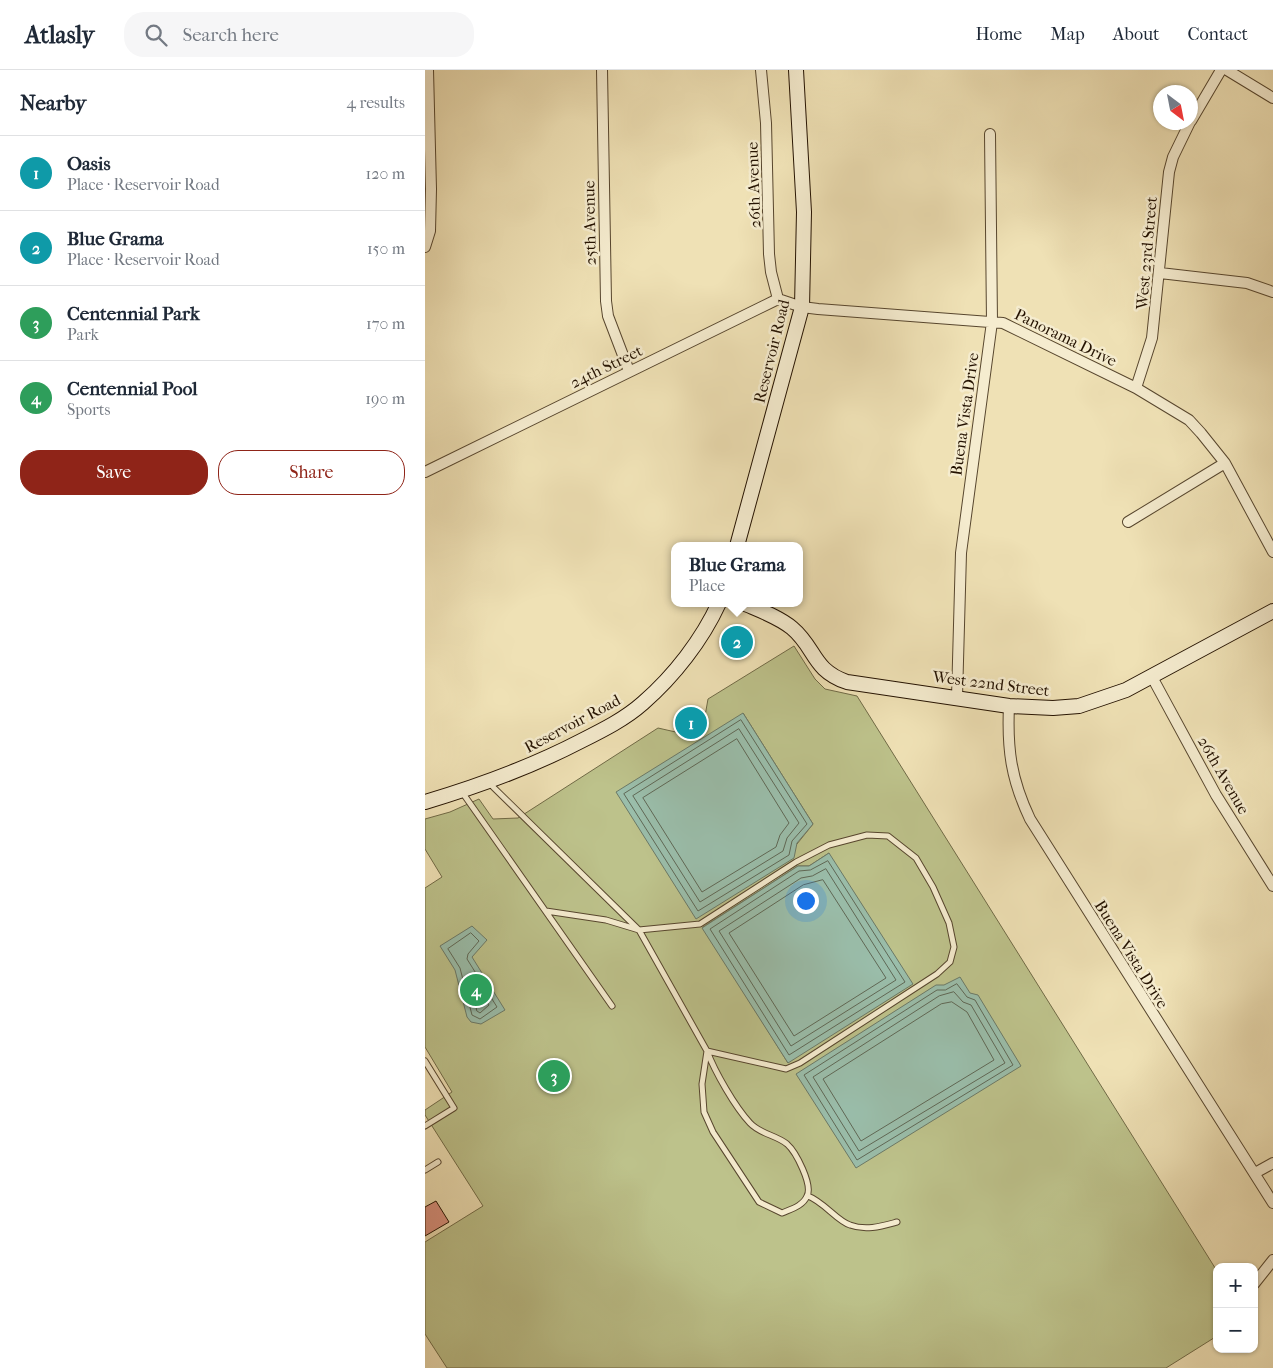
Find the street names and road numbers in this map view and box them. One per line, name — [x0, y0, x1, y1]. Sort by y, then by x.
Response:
street label: 26th Avenue — [742, 141, 765, 229]
street label: 25th Avenue — [579, 180, 600, 266]
street label: West 23rd Street — [1132, 195, 1161, 311]
street label: Reservoir Road — [749, 297, 794, 405]
street label: Panorama Drive — [1011, 304, 1120, 370]
street label: 24th Street — [567, 341, 646, 392]
street label: Buena Vista Drive — [946, 351, 983, 477]
street label: West 22nd Street — [930, 667, 1051, 700]
street label: Reservoir Road — [521, 690, 624, 757]
street label: 26th Avenue — [1194, 733, 1254, 818]
street label: Buena Vista Drive — [1091, 897, 1173, 1012]

